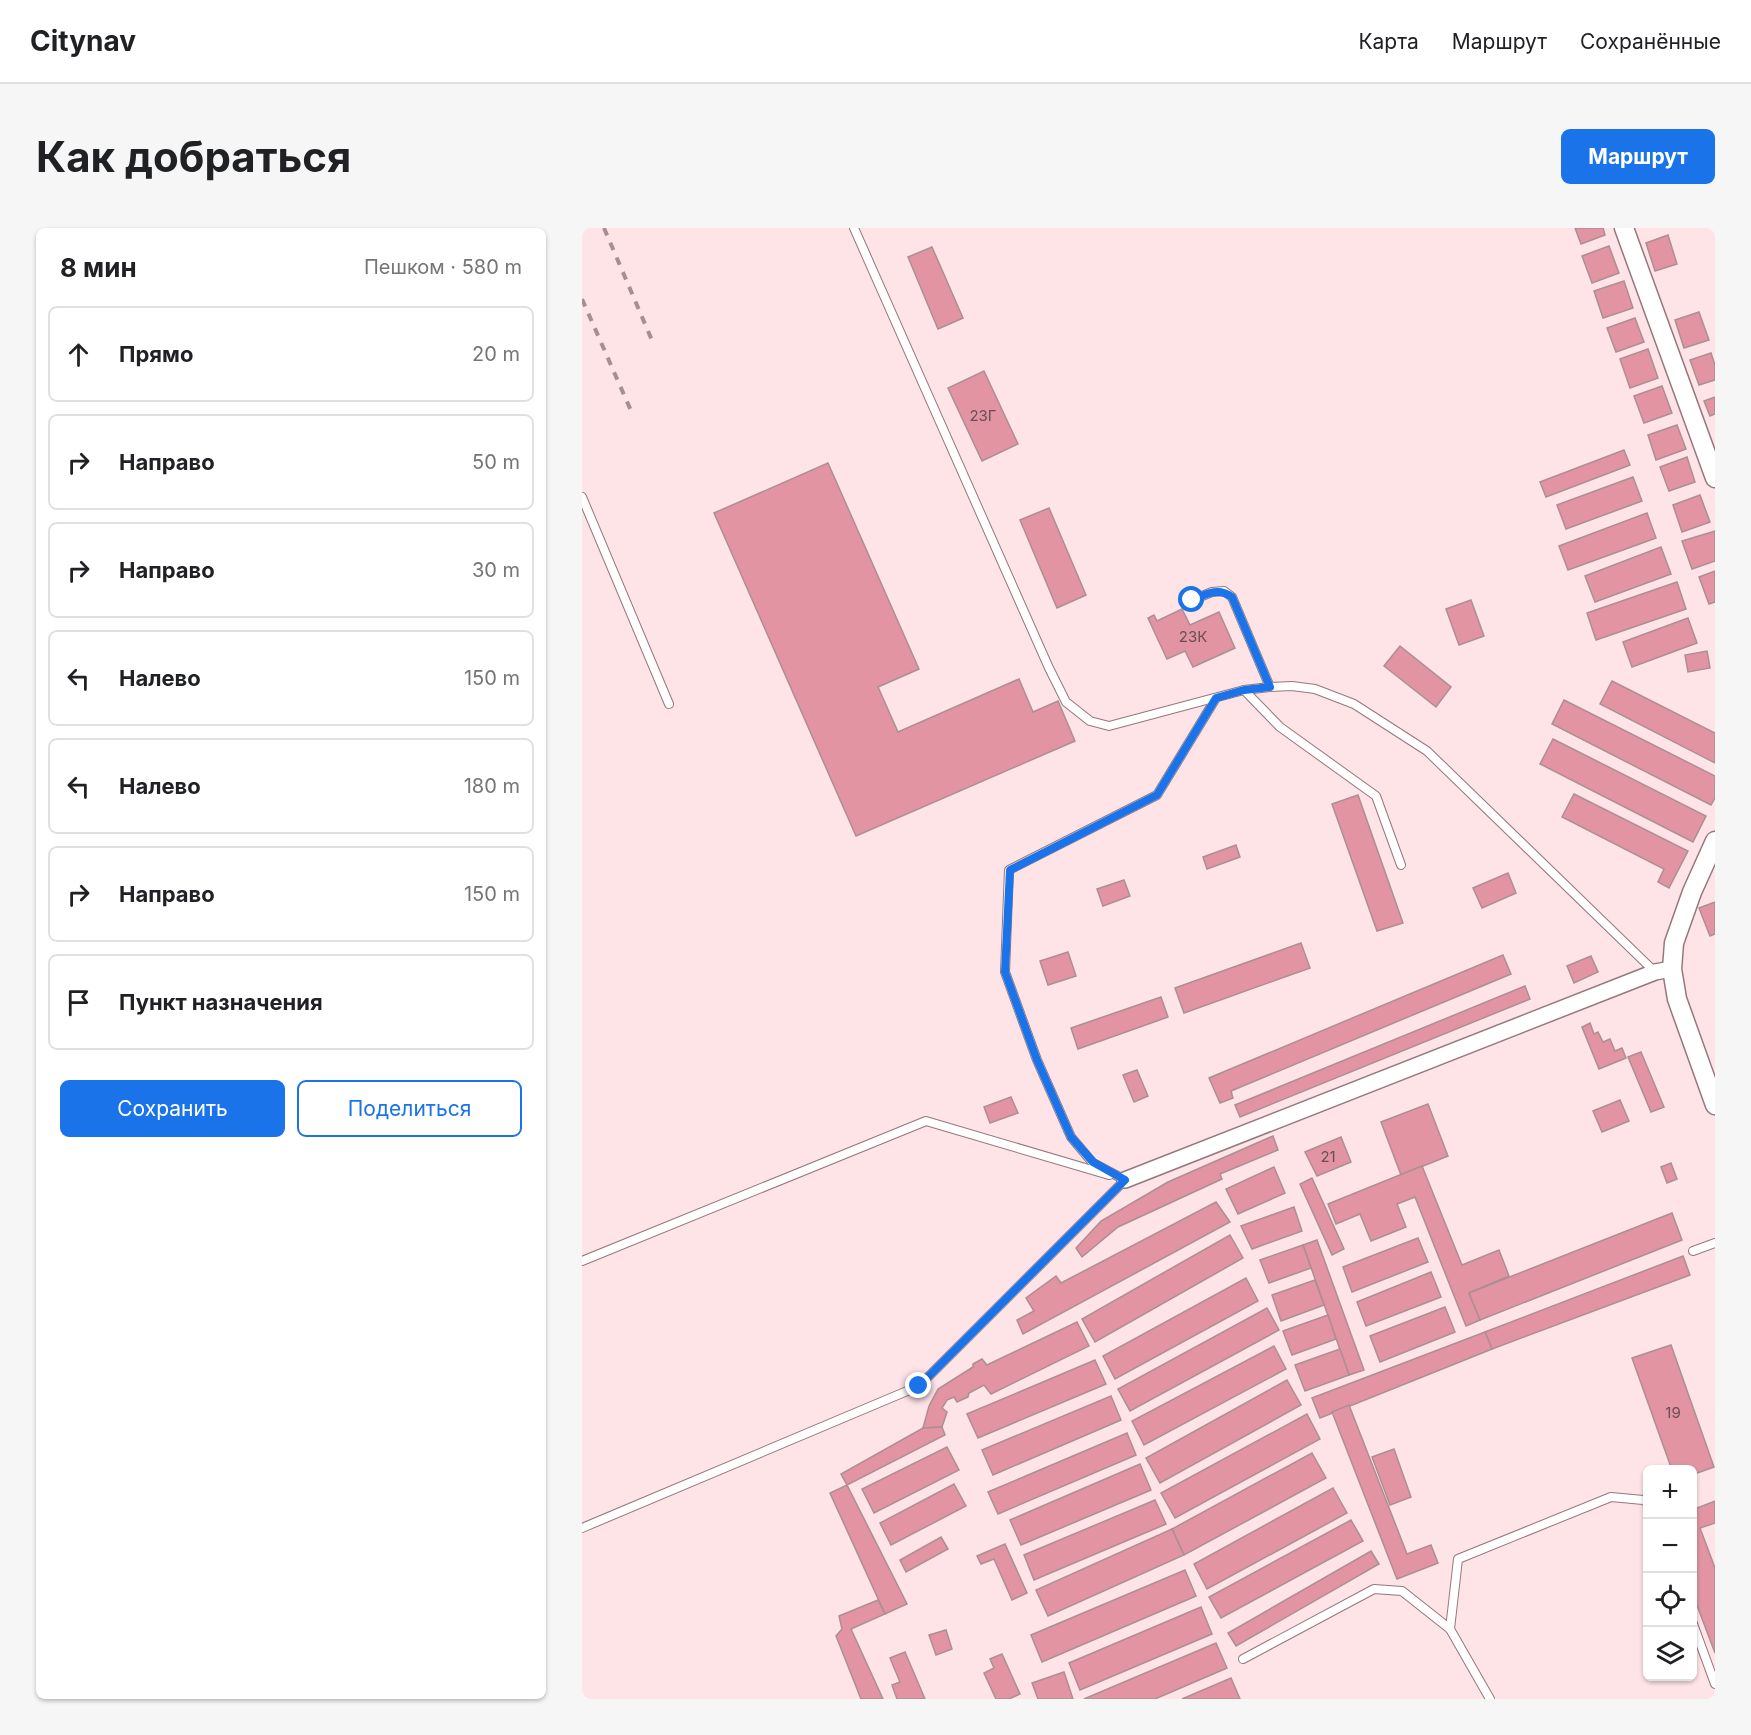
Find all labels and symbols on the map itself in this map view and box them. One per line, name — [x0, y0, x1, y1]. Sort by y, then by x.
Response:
house number: 23Г — [969, 406, 997, 425]
route start — [1178, 586, 1204, 612]
house number: 23К — [1179, 627, 1207, 646]
house number: 21 — [1320, 1147, 1336, 1166]
route end — [905, 1372, 931, 1398]
house number: 19 — [1665, 1403, 1681, 1422]

